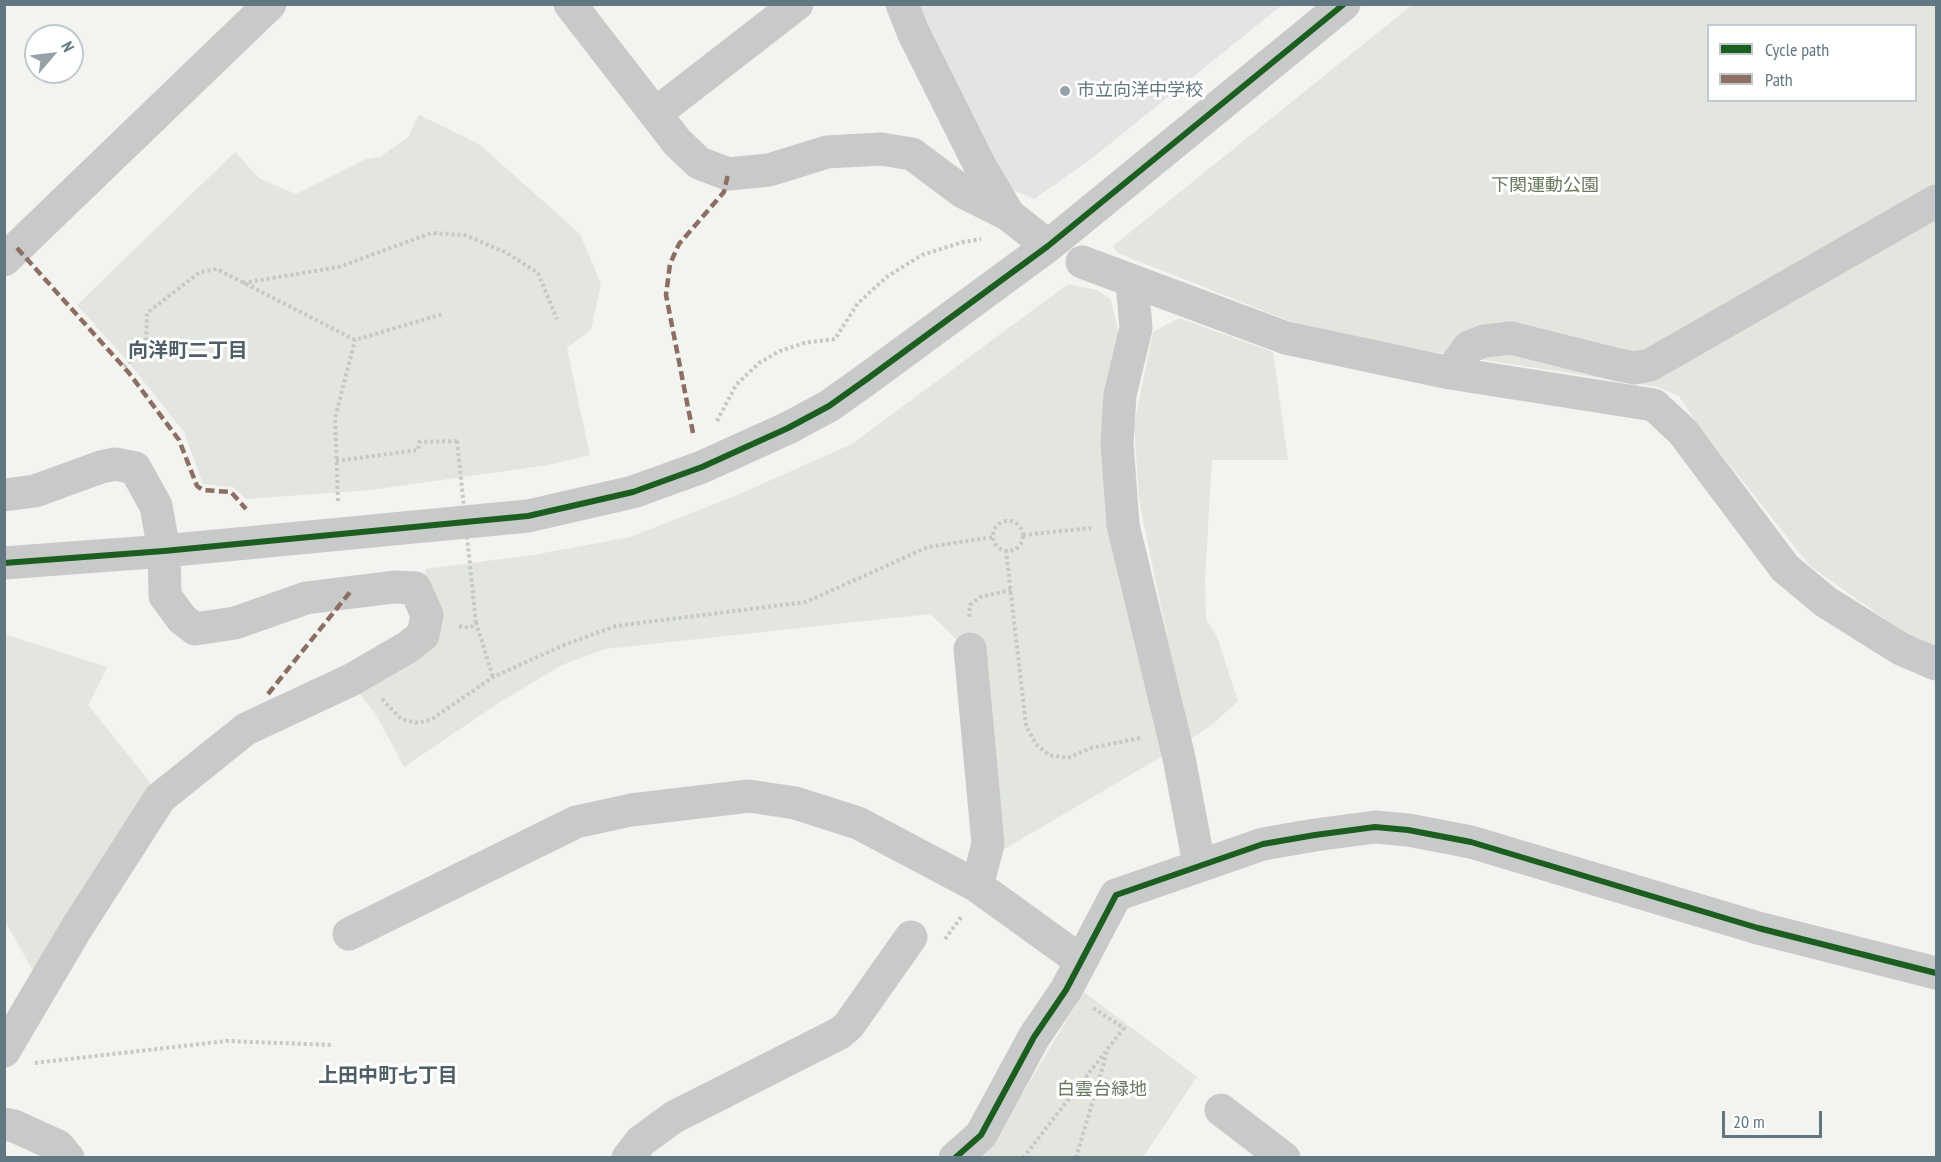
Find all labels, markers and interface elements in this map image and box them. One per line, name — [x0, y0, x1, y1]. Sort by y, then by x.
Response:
north arrow — [24, 24, 84, 84]
legend — [1707, 24, 1917, 102]
text: N — [57, 38, 79, 55]
text: Cycle path — [1765, 38, 1829, 61]
text: Path — [1765, 68, 1793, 91]
place label: 市立向洋中学校 — [1077, 80, 1203, 102]
marker: 市立向洋中学校 — [1058, 84, 1072, 98]
park label: 下関運動公園 — [1491, 175, 1599, 197]
district label: 向洋町二丁目 — [128, 339, 248, 363]
district label: 上田中町七丁目 — [318, 1064, 458, 1088]
park label: 白雲台緑地 — [1057, 1079, 1147, 1101]
scale bar — [1725, 1099, 1826, 1137]
text: 20 m — [1733, 1110, 1765, 1133]

